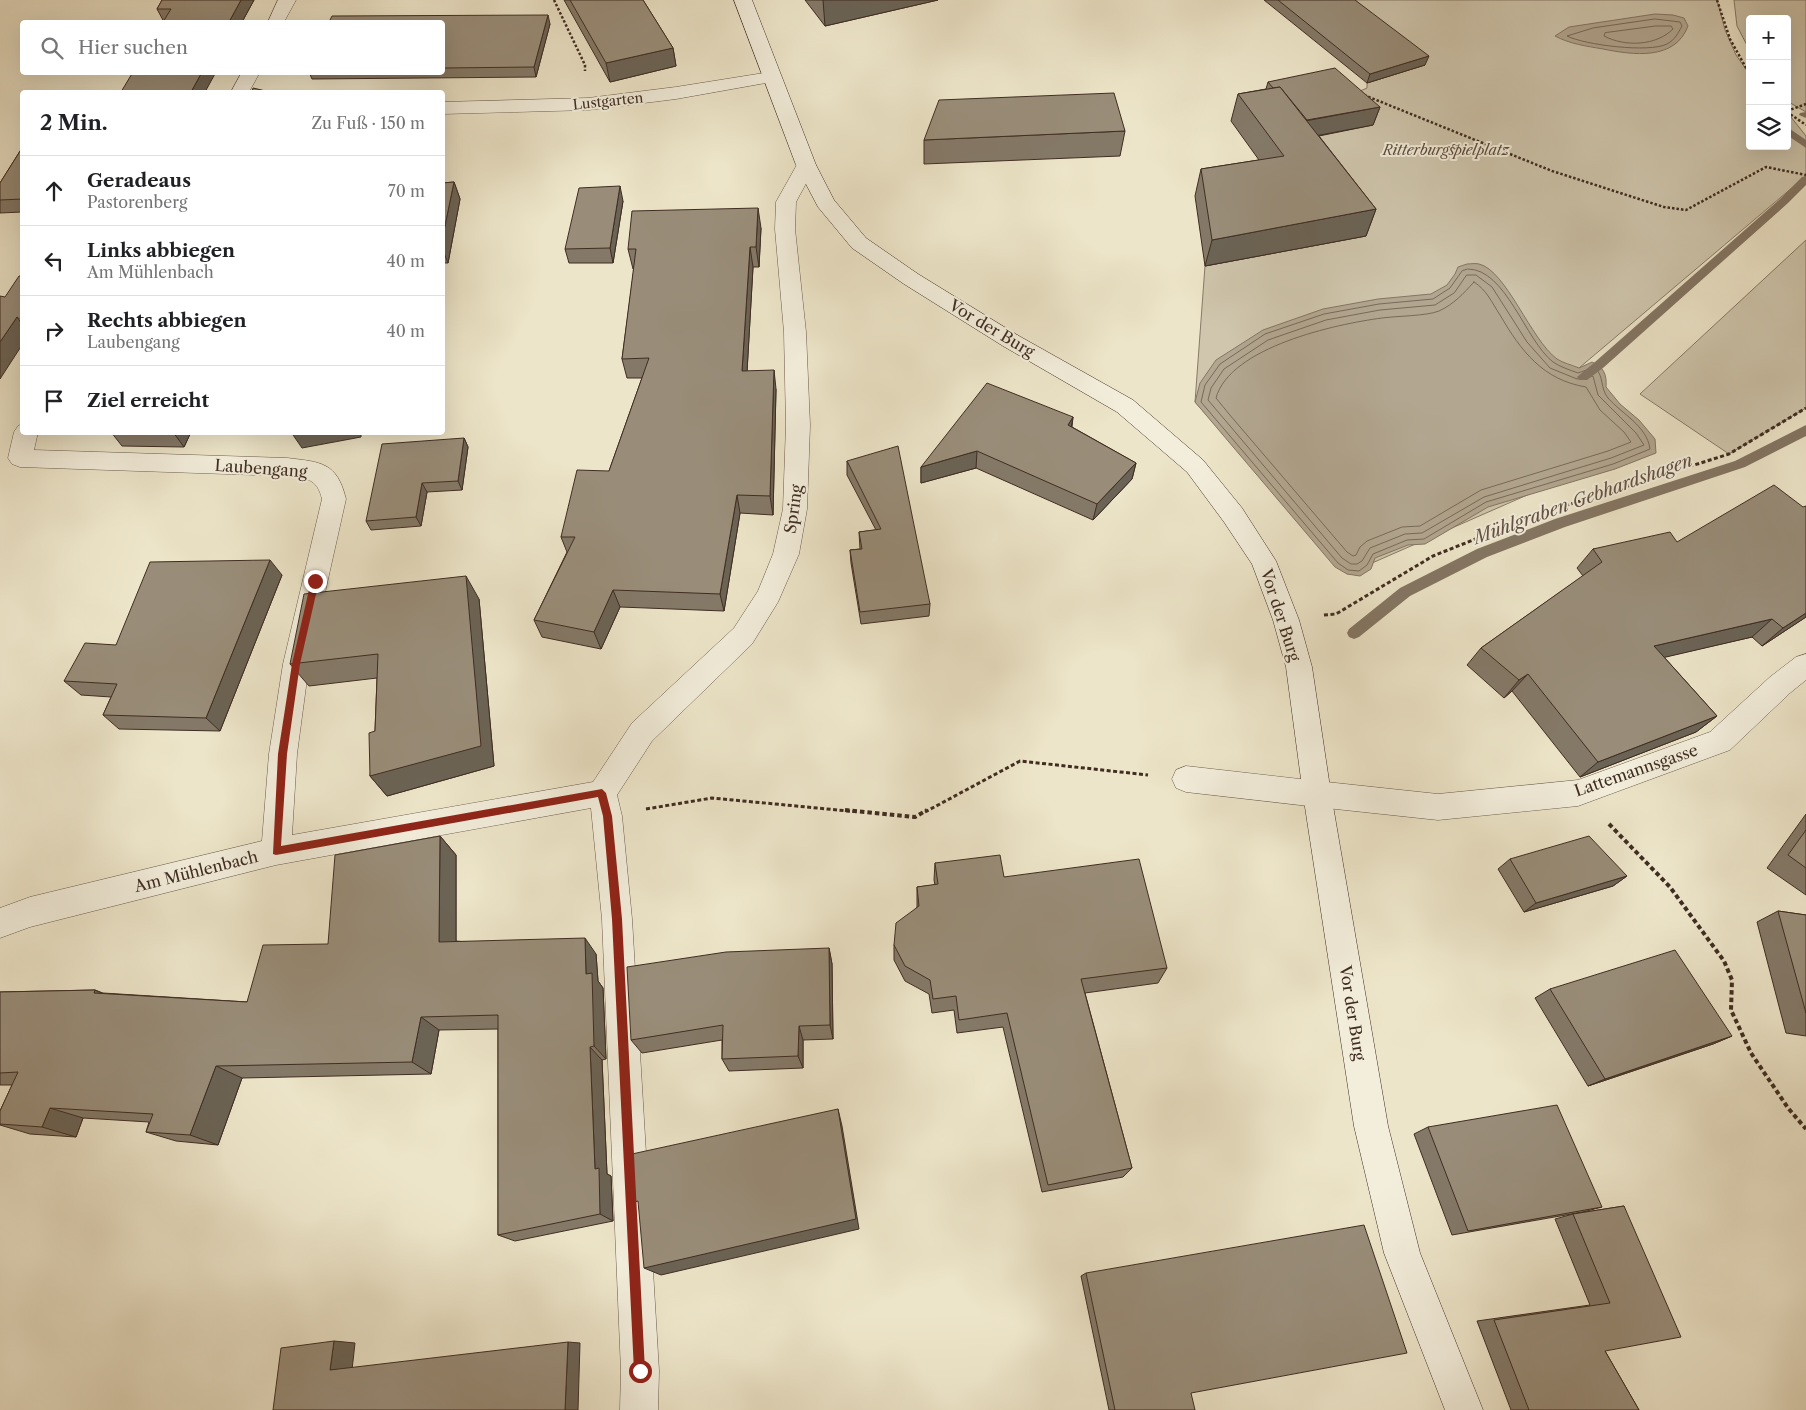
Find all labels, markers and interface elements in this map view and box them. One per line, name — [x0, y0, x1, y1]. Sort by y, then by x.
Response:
map controls — [1746, 15, 1791, 150]
button: + — [1746, 15, 1791, 60]
search box — [20, 20, 445, 75]
icon: search — [38, 34, 66, 62]
text: Hier suchen — [78, 36, 188, 59]
button: − — [1746, 60, 1791, 105]
street label: Lustgarten — [572, 88, 644, 114]
button: layers — [1746, 105, 1791, 150]
text: 2 Min. — [40, 110, 108, 135]
text: Zu Fuß · 150 m — [311, 113, 425, 133]
park label: Ritterburgspielplatz — [1382, 141, 1511, 159]
text: Geradeaus — [87, 169, 191, 192]
icon: ahead — [40, 177, 68, 205]
text: 70 m — [388, 181, 425, 201]
text: Pastorenberg — [87, 192, 187, 212]
text: Links abbiegen — [87, 239, 235, 262]
icon: left — [40, 247, 68, 275]
text: 40 m — [386, 251, 425, 271]
text: Am Mühlenbach — [87, 262, 214, 282]
street label: Vor der Burg — [945, 294, 1039, 362]
text: Rechts abbiegen — [87, 309, 247, 332]
icon: right — [40, 317, 68, 345]
text: 40 m — [386, 321, 425, 341]
text: Laubengang — [87, 332, 180, 352]
icon: arrive — [40, 387, 68, 415]
text: Ziel erreicht — [87, 389, 209, 412]
water label: Mühlgraben Gebhardshagen — [1468, 449, 1696, 550]
street label: Laubengang — [214, 455, 308, 481]
street label: Spring — [780, 483, 806, 535]
street label: Vor der Burg — [1256, 565, 1306, 664]
route end — [304, 570, 327, 593]
street label: Lattemannsgasse — [1572, 739, 1700, 800]
street label: Am Mühlenbach — [131, 846, 260, 896]
street label: Vor der Burg — [1335, 963, 1370, 1063]
route start — [629, 1360, 652, 1383]

